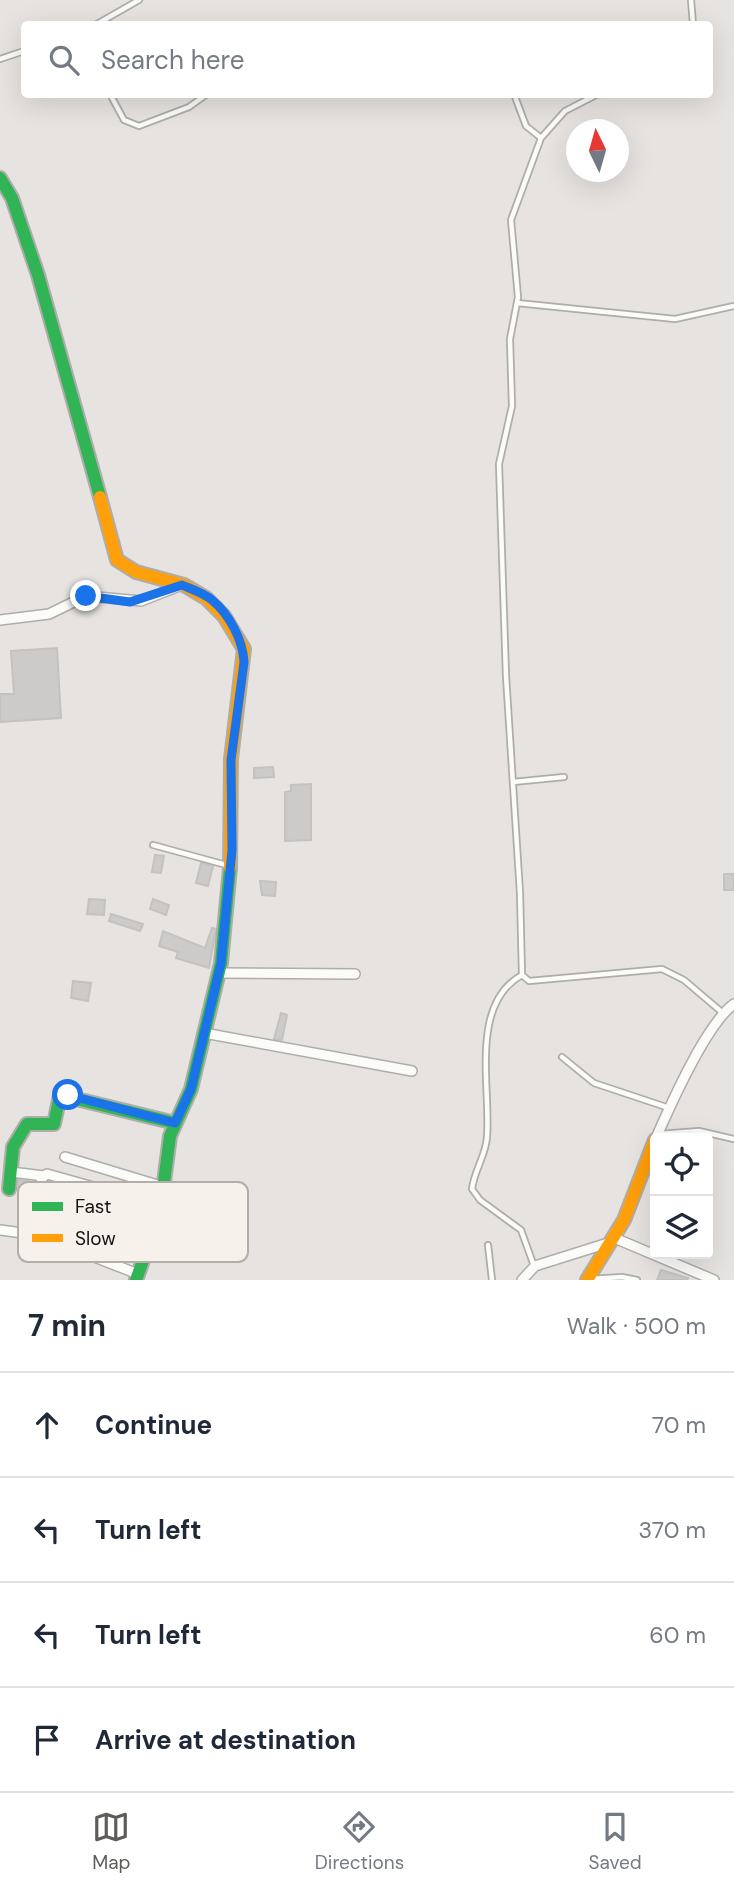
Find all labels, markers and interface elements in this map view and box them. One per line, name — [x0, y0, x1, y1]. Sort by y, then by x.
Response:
search box — [21, 21, 713, 98]
icon: search — [45, 41, 83, 79]
text: Search here — [101, 43, 244, 77]
north arrow — [566, 119, 629, 182]
route end — [70, 580, 101, 611]
route start — [52, 1079, 83, 1110]
map controls — [650, 1133, 713, 1259]
button: locate — [650, 1133, 713, 1196]
legend — [18, 1182, 248, 1262]
text: Fast — [75, 1194, 111, 1219]
button: layers — [650, 1196, 713, 1259]
text: Slow — [75, 1226, 116, 1251]
text: 7 min — [28, 1306, 106, 1345]
text: Walk · 500 m — [567, 1311, 706, 1341]
icon: ahead — [28, 1406, 66, 1444]
text: Continue — [95, 1408, 212, 1442]
text: 70 m — [652, 1410, 706, 1440]
icon: left — [28, 1511, 66, 1549]
text: Turn left — [95, 1513, 202, 1547]
text: 370 m — [638, 1515, 706, 1545]
icon: left — [28, 1616, 66, 1654]
text: Turn left — [95, 1618, 202, 1652]
text: 60 m — [649, 1620, 706, 1650]
icon: arrive — [28, 1721, 66, 1759]
text: Arrive at destination — [95, 1723, 356, 1757]
tab: Map — [92, 1808, 130, 1875]
tab: Directions — [315, 1808, 404, 1875]
tab: Saved — [589, 1808, 642, 1875]

